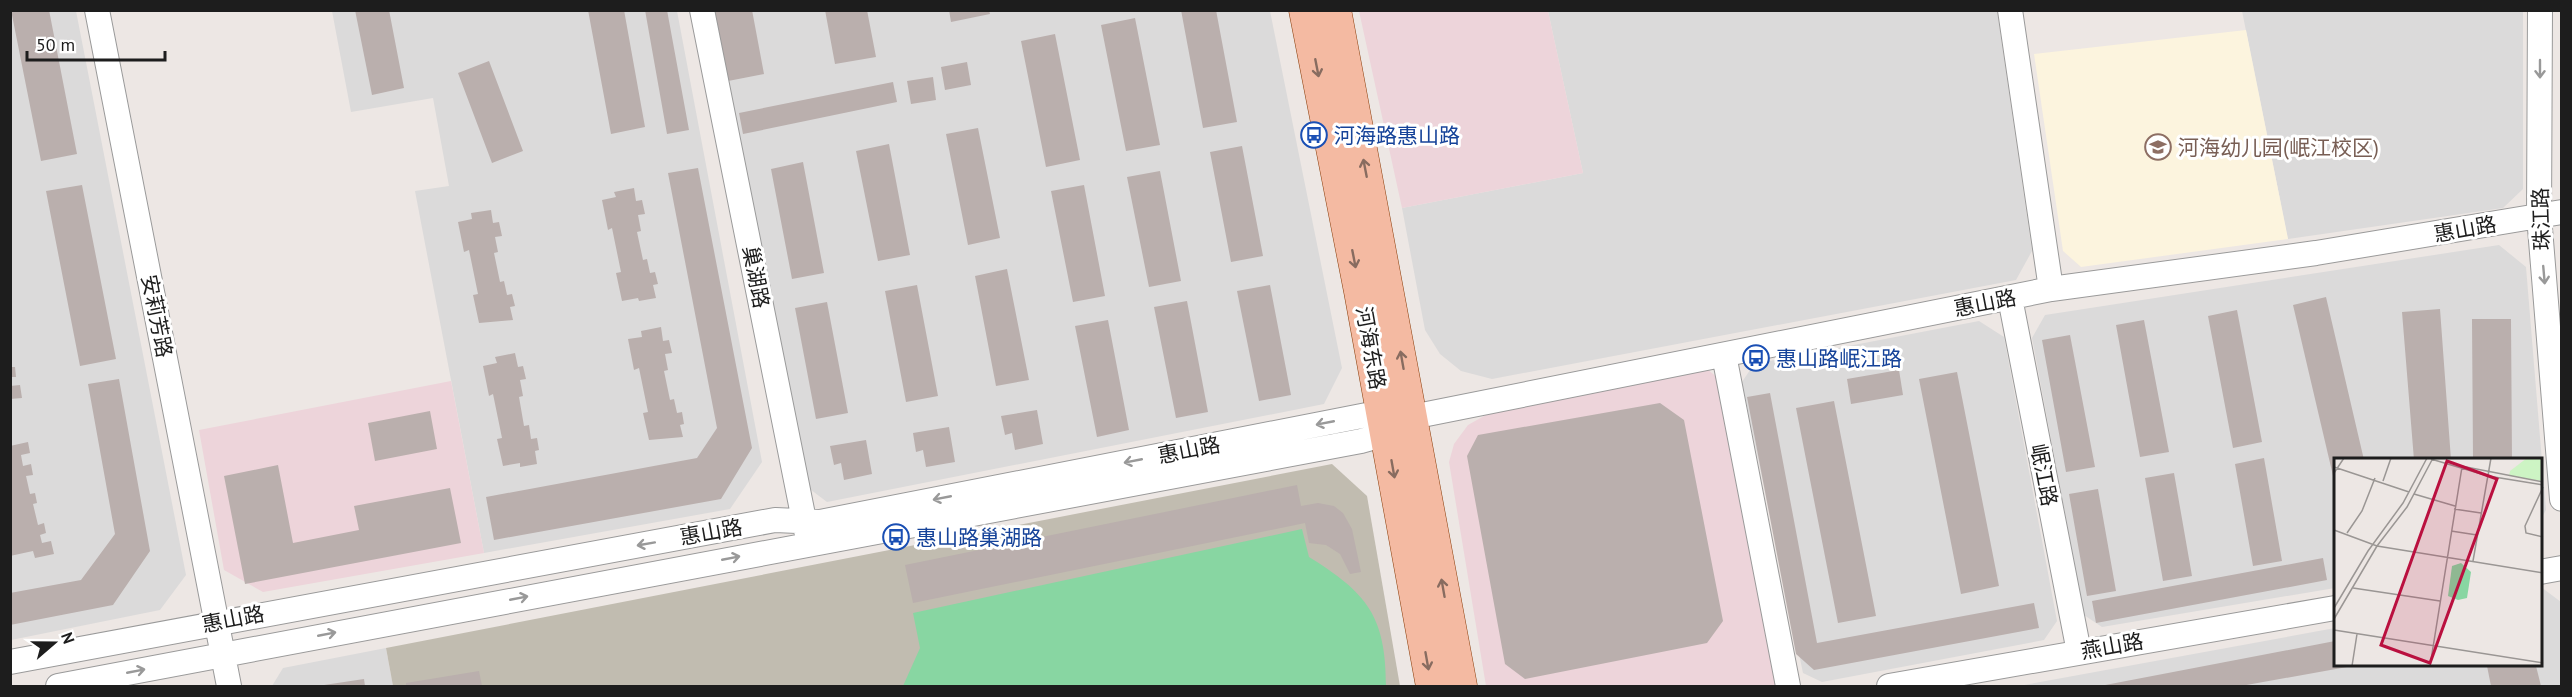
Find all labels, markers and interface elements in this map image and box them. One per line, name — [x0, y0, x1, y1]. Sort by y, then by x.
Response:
scale bar — [27, 24, 165, 62]
text: 50 m — [36, 33, 75, 56]
one-way arrow — [1312, 58, 1323, 77]
one-way arrow — [2534, 58, 2546, 78]
bus stop icon: 河海路惠山路 — [1299, 120, 1329, 150]
place label: 河海路惠山路 — [1334, 122, 1460, 149]
school or university icon: 河海幼儿园(岷江校区) — [2143, 132, 2173, 162]
place label: 河海幼儿园(岷江校区) — [2178, 134, 2379, 161]
one-way arrow — [1359, 159, 1370, 178]
street label: 珠江路 — [2526, 187, 2556, 251]
street label: 惠山路 — [2432, 210, 2498, 248]
street label: 巢湖路 — [737, 244, 775, 310]
one-way arrow — [1349, 249, 1360, 269]
one-way arrow — [2539, 264, 2550, 284]
street label: 安莉芳路 — [136, 272, 178, 360]
street label: 惠山路 — [1952, 284, 2018, 322]
street label: 河海东路 — [1350, 304, 1392, 392]
bus stop icon: 惠山路岷江路 — [1741, 343, 1771, 373]
place label: 惠山路岷江路 — [1776, 345, 1902, 372]
one-way arrow — [1396, 350, 1407, 370]
one-way arrow — [1316, 418, 1335, 429]
street label: 惠山路 — [1156, 431, 1222, 469]
street label: 岷江路 — [2025, 442, 2063, 508]
one-way arrow — [1124, 456, 1144, 467]
inset map — [2334, 458, 2542, 667]
one-way arrow — [1387, 459, 1398, 478]
one-way arrow — [933, 493, 952, 504]
street label: 惠山路 — [678, 513, 744, 551]
bus stop icon: 惠山路巢湖路 — [881, 522, 911, 552]
place label: 惠山路巢湖路 — [916, 524, 1042, 551]
one-way arrow — [637, 539, 657, 550]
one-way arrow — [721, 552, 741, 563]
one-way arrow — [1437, 578, 1448, 598]
one-way arrow — [509, 592, 528, 603]
street label: 惠山路 — [200, 600, 266, 638]
north arrow — [24, 613, 84, 673]
street label: 燕山路 — [2079, 627, 2145, 665]
one-way arrow — [317, 628, 337, 639]
text: N — [57, 630, 79, 646]
one-way arrow — [1422, 651, 1433, 670]
one-way arrow — [126, 665, 145, 676]

